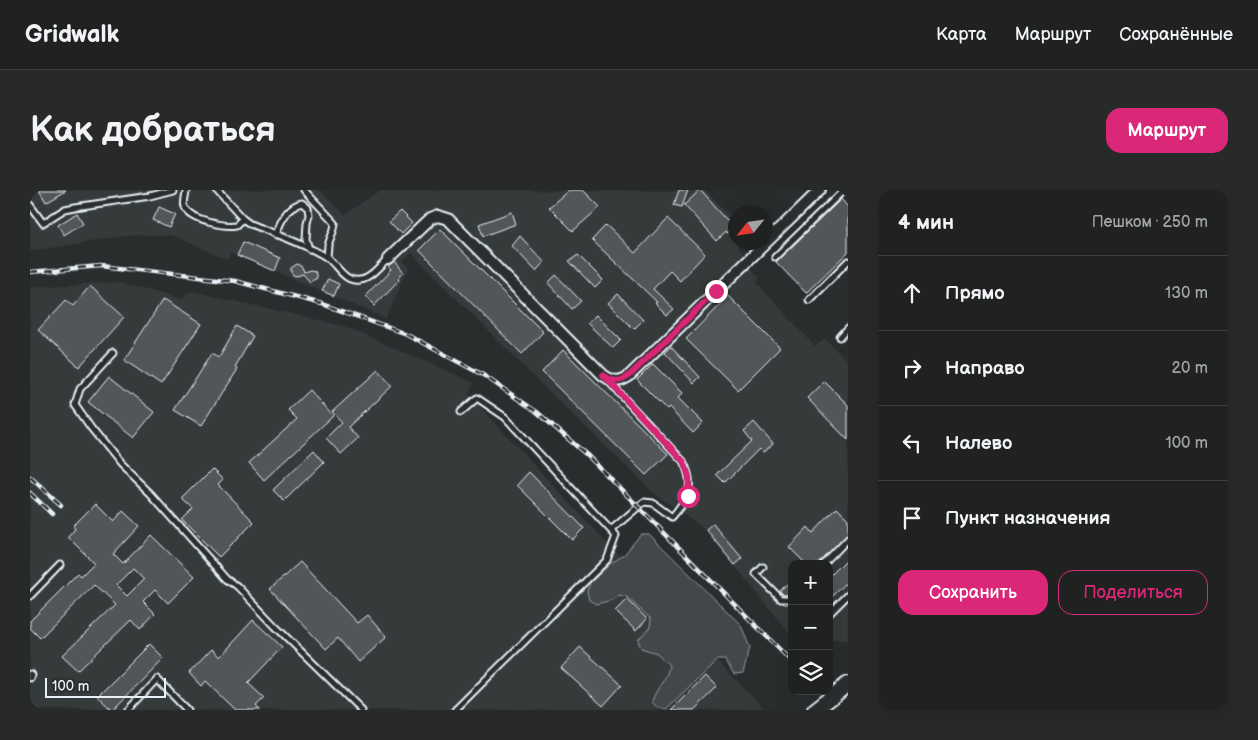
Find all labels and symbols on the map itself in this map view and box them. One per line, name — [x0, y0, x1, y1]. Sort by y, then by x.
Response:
north arrow — [728, 205, 773, 250]
route end — [705, 280, 728, 303]
route start — [677, 485, 700, 508]
scale bar — [45, 675, 166, 698]

